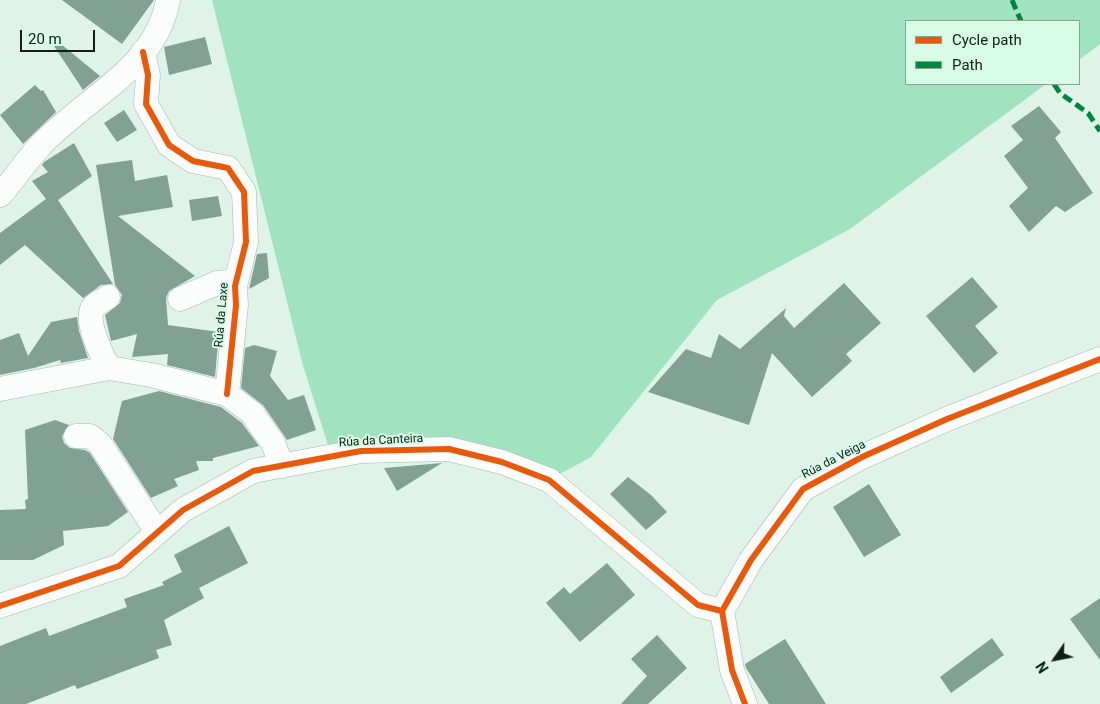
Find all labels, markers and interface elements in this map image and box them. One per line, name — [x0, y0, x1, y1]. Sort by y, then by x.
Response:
scale bar — [22, 20, 98, 52]
legend — [905, 20, 1080, 85]
text: 20 m — [28, 30, 62, 48]
text: Cycle path — [952, 31, 1022, 49]
text: Path — [952, 56, 983, 74]
street label: Rúa da Laxe — [212, 282, 232, 348]
street label: Rúa da Canteira — [339, 432, 423, 450]
street label: Rúa da Veiga — [800, 438, 868, 482]
north arrow — [1030, 634, 1080, 684]
text: N — [1033, 659, 1052, 676]

